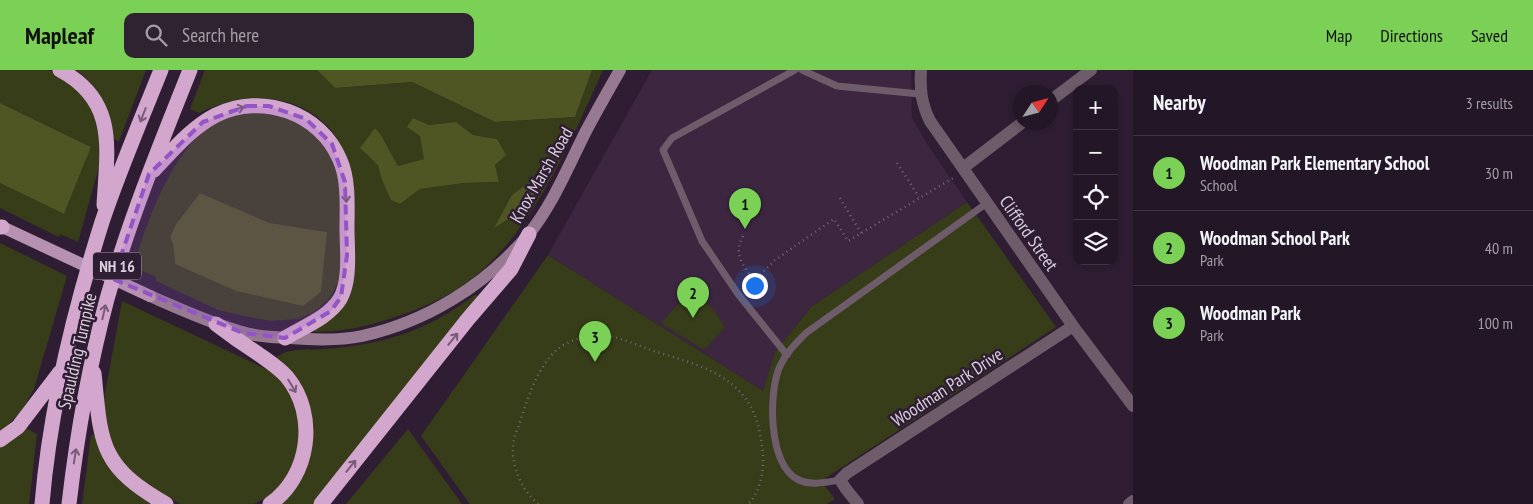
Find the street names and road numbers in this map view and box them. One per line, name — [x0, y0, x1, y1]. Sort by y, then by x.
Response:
street label: Knox Marsh Road — [504, 123, 578, 227]
street label: Clifford Street — [995, 191, 1063, 275]
road number: NH 16 — [93, 252, 141, 280]
street label: Spaulding Turnpike — [52, 291, 102, 411]
street label: Woodman Park Drive — [887, 342, 1007, 432]

